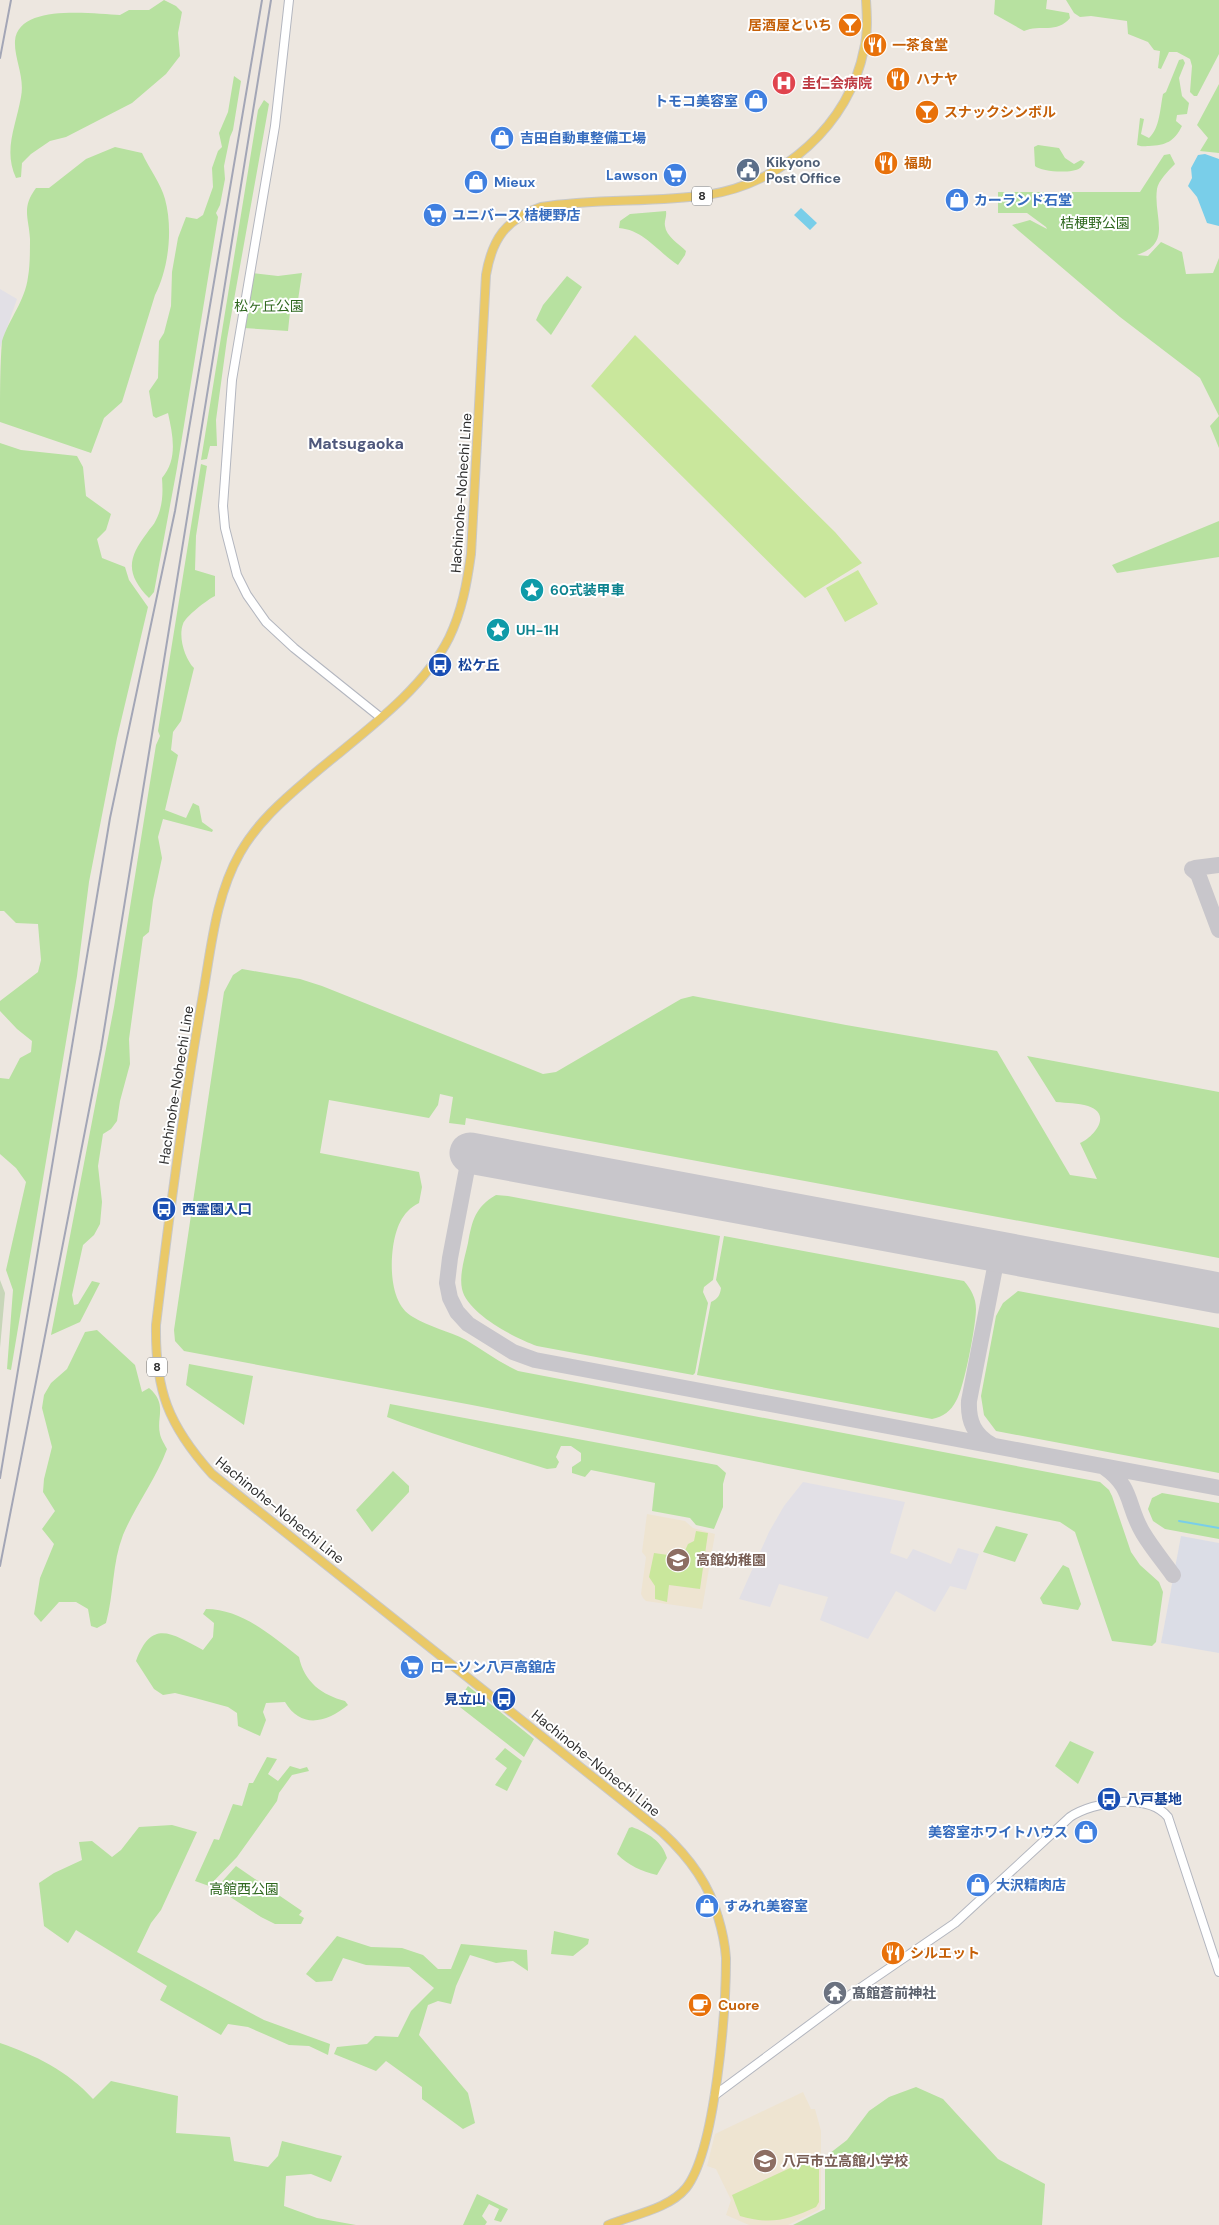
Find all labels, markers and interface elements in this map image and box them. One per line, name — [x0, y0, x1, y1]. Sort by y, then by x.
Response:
bar icon: 居酒屋といち — [837, 12, 863, 38]
place label: 居酒屋といち — [748, 16, 832, 34]
restaurant icon: 一茶食堂 — [862, 32, 888, 58]
place label: 一茶食堂 — [892, 36, 948, 54]
restaurant icon: ハナヤ — [885, 66, 911, 92]
hospital icon: 圭仁会病院 — [771, 70, 797, 96]
place label: ハナヤ — [916, 70, 958, 88]
place label: 圭仁会病院 — [802, 74, 872, 92]
shop icon: トモコ美容室 — [743, 88, 769, 114]
place label: トモコ美容室 — [654, 92, 738, 110]
bar icon: スナックシンボル — [914, 99, 940, 125]
place label: スナックシンボル — [944, 103, 1056, 121]
shop icon: 吉田自動車整備工場 — [489, 125, 515, 151]
place label: 吉田自動車整備工場 — [520, 129, 646, 147]
restaurant icon: 福助 — [873, 150, 899, 176]
place label: Kikyono Post Office — [766, 153, 841, 187]
place label: 福助 — [904, 154, 932, 172]
public building icon: Kikyono Post Office — [735, 157, 761, 183]
supermarket icon: Lawson — [662, 162, 688, 188]
place label: Lawson — [606, 166, 658, 184]
shop icon: Mieux — [463, 169, 489, 195]
place label: Mieux — [494, 173, 535, 191]
road number: 8 — [692, 187, 712, 206]
shop icon: カーランド石堂 — [944, 187, 970, 213]
place label: カーランド石堂 — [974, 191, 1072, 209]
supermarket icon: ユニバース 桔梗野店 — [422, 202, 448, 228]
place label: ユニバース 桔梗野店 — [452, 206, 581, 224]
park label: 桔梗野公園 — [1060, 214, 1130, 232]
park label: 松ヶ丘公園 — [234, 297, 304, 315]
street label: Hachinohe-Nohechi Line — [446, 412, 476, 574]
district label: Matsugaoka — [308, 433, 404, 454]
place icon: 60式装甲車 — [519, 577, 545, 603]
place label: 60式装甲車 — [550, 581, 625, 599]
place icon: UH-1H — [485, 617, 511, 643]
place label: UH-1H — [516, 621, 559, 639]
bus stop icon: 松ケ丘 — [427, 652, 453, 678]
place label: 松ケ丘 — [458, 656, 500, 674]
street label: Hachinohe-Nohechi Line — [155, 1004, 197, 1166]
bus stop icon: 西霊園入口 — [151, 1196, 177, 1222]
place label: 西霊園入口 — [182, 1200, 252, 1218]
road number: 8 — [147, 1358, 167, 1376]
street label: Hachinohe-Nohechi Line — [212, 1453, 348, 1567]
school or university icon: 高館幼稚園 — [665, 1547, 691, 1573]
place label: 高館幼稚園 — [696, 1551, 766, 1569]
supermarket icon: ローソン八戸高舘店 — [399, 1654, 425, 1680]
place label: ローソン八戸高舘店 — [430, 1658, 556, 1676]
bus stop icon: 見立山 — [491, 1686, 517, 1712]
place label: 見立山 — [444, 1690, 486, 1708]
street label: Hachinohe-Nohechi Line — [528, 1706, 664, 1820]
bus stop icon: 八戸基地 — [1096, 1786, 1122, 1812]
place label: 八戸基地 — [1126, 1790, 1182, 1808]
shop icon: 美容室ホワイトハウス — [1073, 1819, 1099, 1845]
place label: 美容室ホワイトハウス — [928, 1823, 1068, 1841]
shop icon: 大沢精肉店 — [965, 1872, 991, 1898]
place label: 大沢精肉店 — [996, 1876, 1066, 1894]
park label: 高館西公園 — [209, 1880, 279, 1898]
shop icon: すみれ美容室 — [694, 1893, 720, 1919]
place label: すみれ美容室 — [724, 1897, 808, 1915]
restaurant icon: シルエット — [880, 1940, 906, 1966]
place label: シルエット — [910, 1944, 980, 1962]
temple icon: 髙館蒼前神社 — [822, 1980, 848, 2006]
place label: 髙館蒼前神社 — [852, 1984, 936, 2002]
cafe icon: Cuore — [687, 1992, 713, 2018]
place label: Cuore — [718, 1996, 760, 2014]
school or university icon: 八戸市立高館小学校 — [752, 2148, 778, 2174]
place label: 八戸市立高館小学校 — [782, 2152, 908, 2170]

